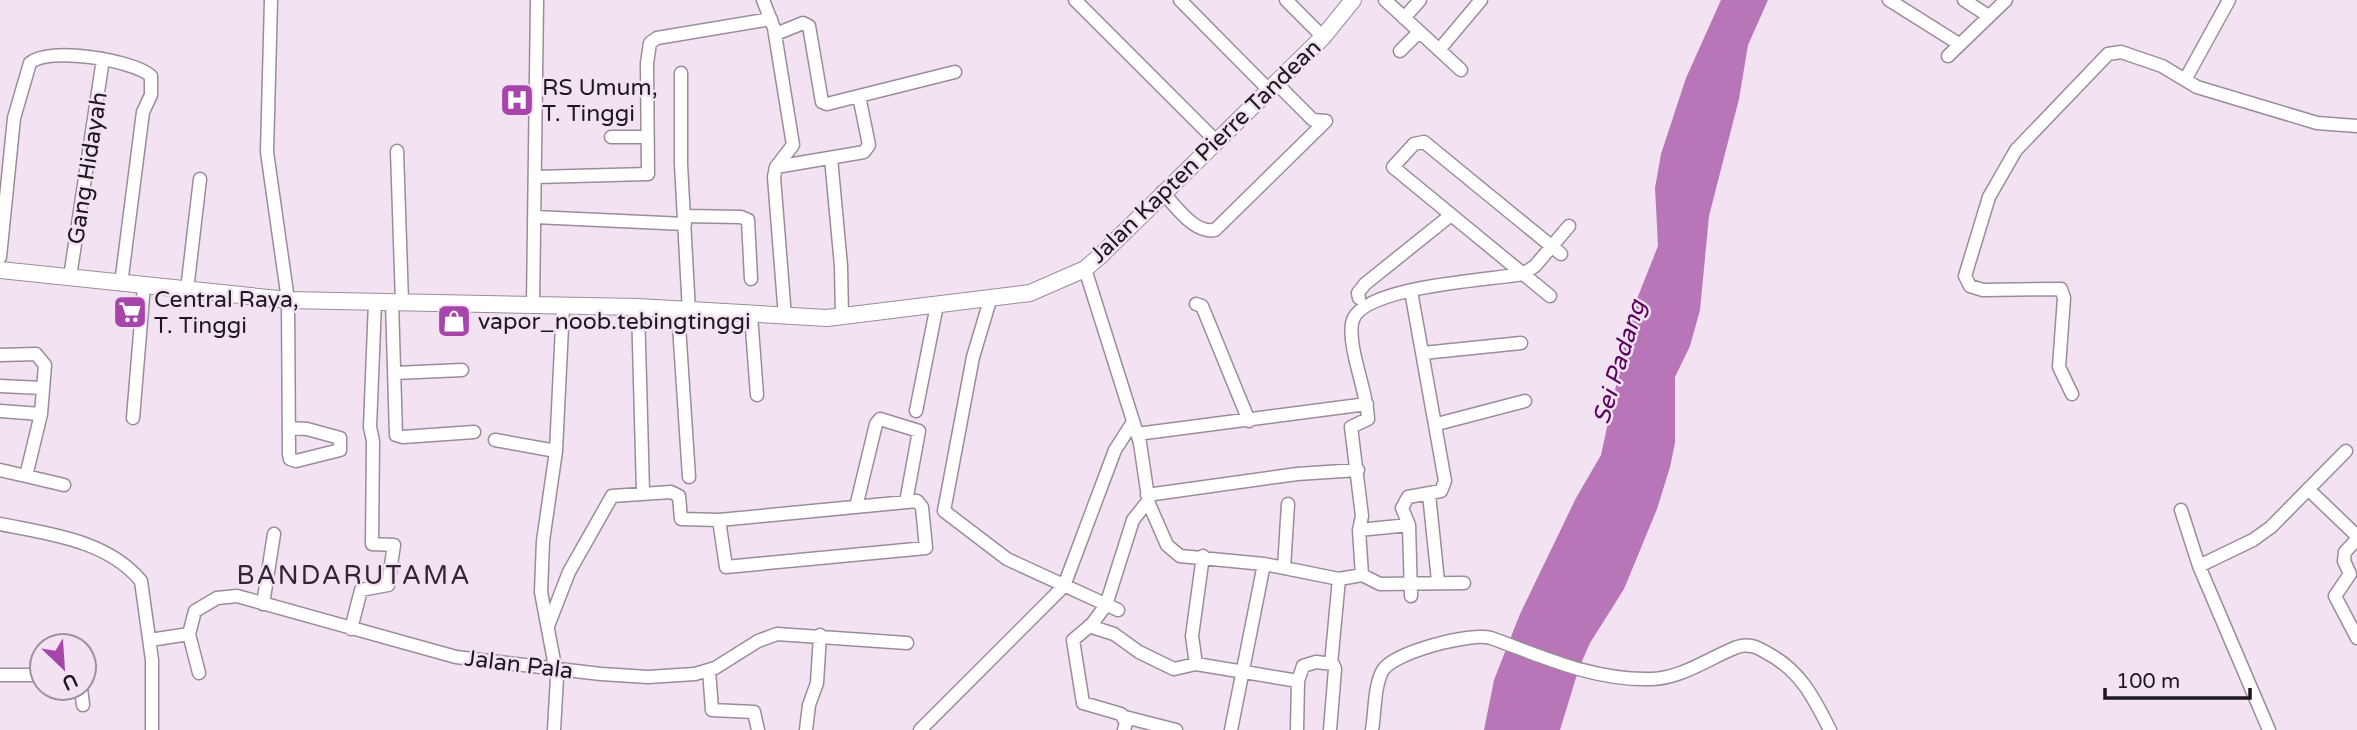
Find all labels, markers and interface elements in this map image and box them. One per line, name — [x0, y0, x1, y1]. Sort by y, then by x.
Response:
street label: Jalan Kapten Pierre Tandean — [1084, 34, 1327, 270]
place label: RS Umum, T. Tinggi — [542, 74, 658, 128]
hospital icon: RS Umum, T. Tinggi — [498, 81, 536, 119]
street label: Gang Hidayah — [62, 90, 114, 246]
place label: Central Raya, T. Tinggi — [154, 286, 299, 340]
supermarket icon: Central Raya, T. Tinggi — [111, 293, 149, 331]
water label: Sei Padang — [1587, 295, 1653, 428]
shop icon: vapor_noob.tebingtinggi — [435, 302, 473, 340]
place label: vapor_noob.tebingtinggi — [478, 308, 751, 336]
district label: BANDARUTAMA — [236, 560, 472, 591]
north arrow — [28, 632, 98, 702]
street label: Jalan Pala — [463, 644, 575, 686]
scale bar — [2105, 656, 2250, 700]
text: U — [59, 668, 81, 695]
text: 100 m — [2116, 669, 2180, 694]

